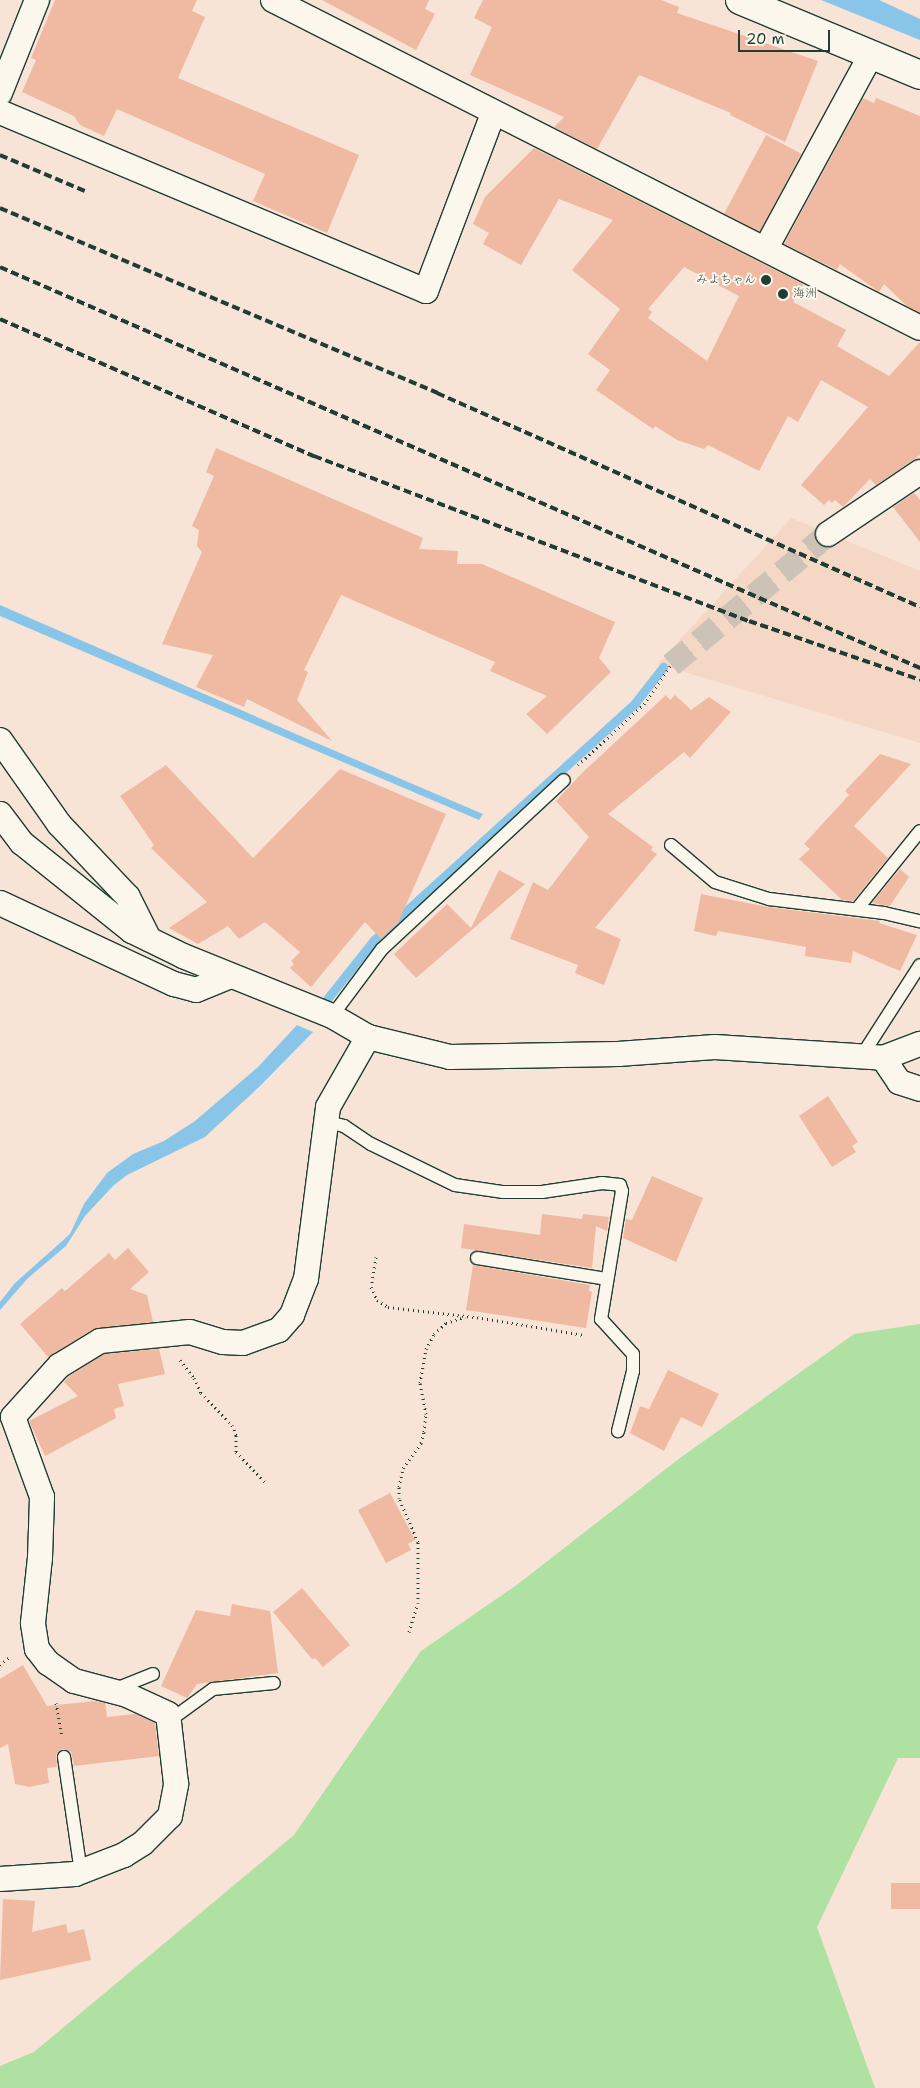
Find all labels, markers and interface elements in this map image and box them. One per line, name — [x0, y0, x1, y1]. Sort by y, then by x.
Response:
scale bar — [740, 20, 832, 52]
text: 20 m — [746, 29, 785, 49]
place label: みよちゃん — [696, 273, 756, 287]
marker: みよちゃん — [760, 274, 772, 286]
place label: 海洲 — [793, 287, 817, 301]
marker: 海洲 — [777, 288, 789, 300]

